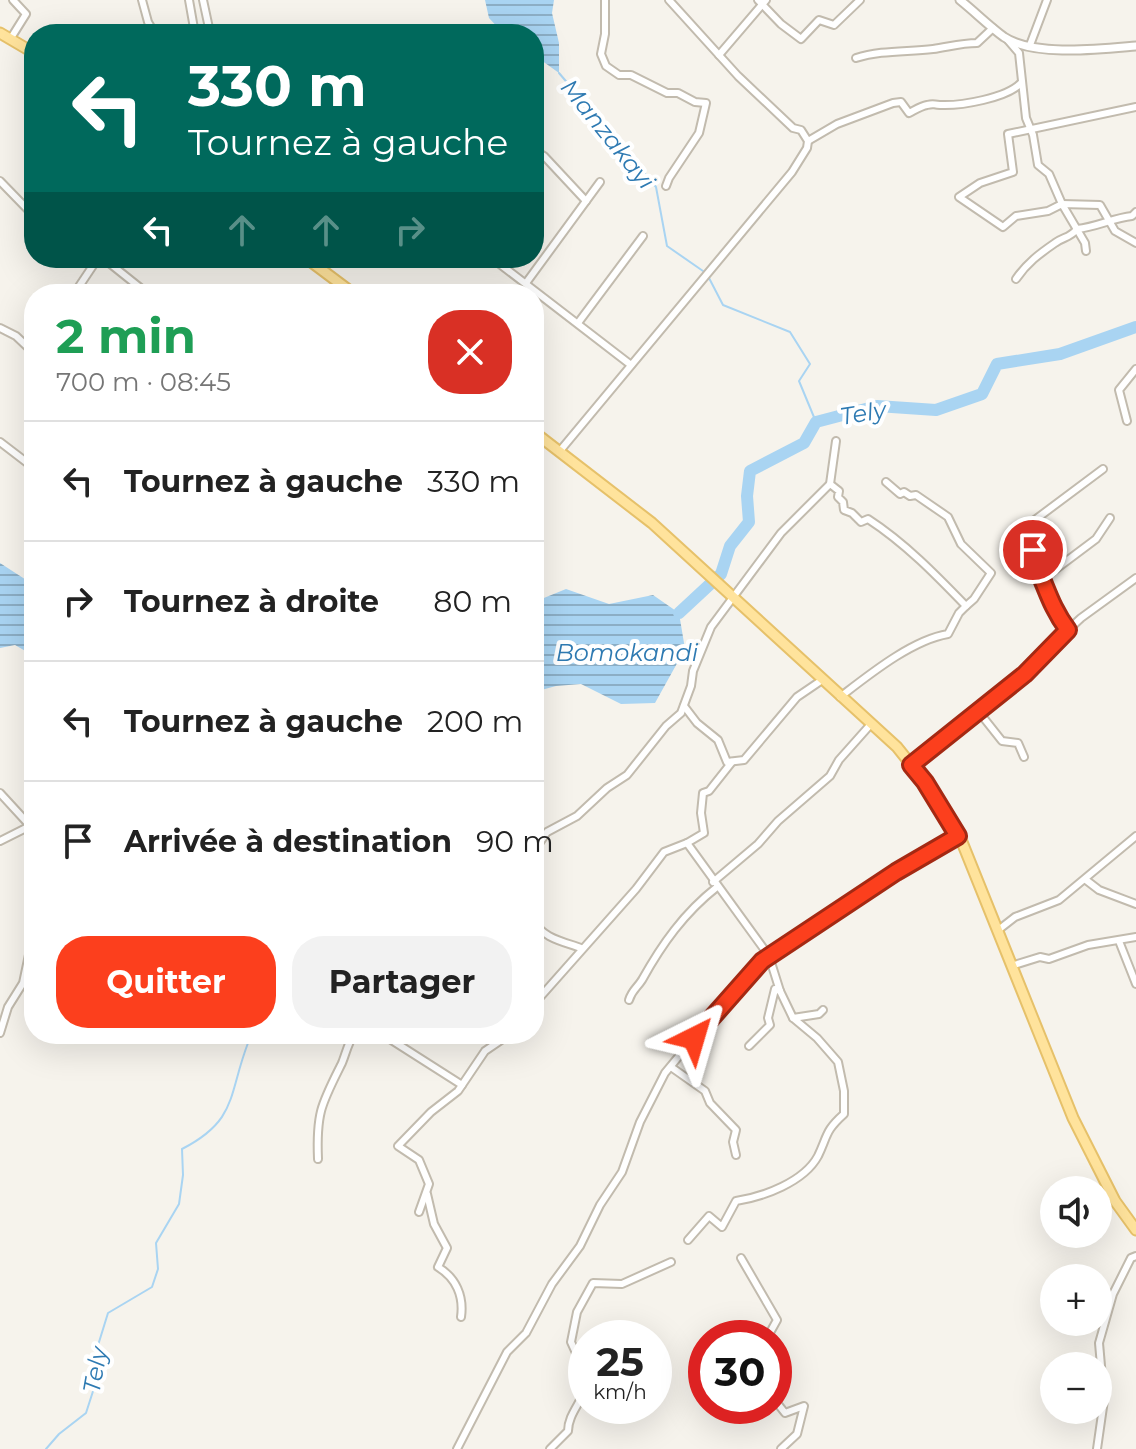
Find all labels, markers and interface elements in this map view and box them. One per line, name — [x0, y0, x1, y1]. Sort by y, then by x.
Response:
text: 330 m — [188, 52, 367, 120]
icon: left — [56, 56, 160, 160]
water label: Manzakayi — [555, 73, 661, 195]
text: Tournez à gauche — [188, 120, 508, 164]
icon: left — [136, 208, 180, 252]
icon: ahead — [220, 208, 264, 252]
icon: ahead — [304, 208, 348, 252]
icon: right — [388, 208, 432, 252]
text: 2 min — [56, 307, 196, 365]
button: close — [428, 310, 512, 394]
text: 700 m · 08:45 — [56, 366, 231, 398]
water label: Tely — [838, 395, 890, 431]
icon: left — [56, 459, 100, 503]
text: Tournez à gauche — [124, 463, 403, 500]
text: 330 m — [427, 463, 520, 500]
pin — [999, 516, 1067, 584]
icon: arrive — [1011, 528, 1055, 572]
icon: right — [56, 579, 100, 623]
text: Tournez à droite — [124, 583, 379, 620]
text: 80 m — [433, 583, 512, 620]
water label: Bomokandi — [556, 638, 699, 667]
icon: left — [56, 699, 100, 743]
text: Tournez à gauche — [124, 703, 403, 740]
text: 200 m — [427, 703, 523, 740]
icon: arrive — [56, 819, 100, 863]
text: Arrivée à destination — [124, 823, 452, 860]
text: 90 m — [476, 823, 554, 860]
button: Quitter — [56, 936, 276, 1028]
button: Partager — [292, 936, 512, 1028]
position arrow — [652, 996, 736, 1080]
map controls — [1040, 1176, 1112, 1424]
button: sound — [1040, 1176, 1112, 1248]
button: + — [1040, 1264, 1112, 1336]
speed limit sign: 30 — [688, 1320, 792, 1424]
text: 25 — [596, 1337, 644, 1386]
water label: Tely — [77, 1343, 114, 1395]
button: − — [1040, 1352, 1112, 1424]
text: km/h — [593, 1380, 647, 1404]

